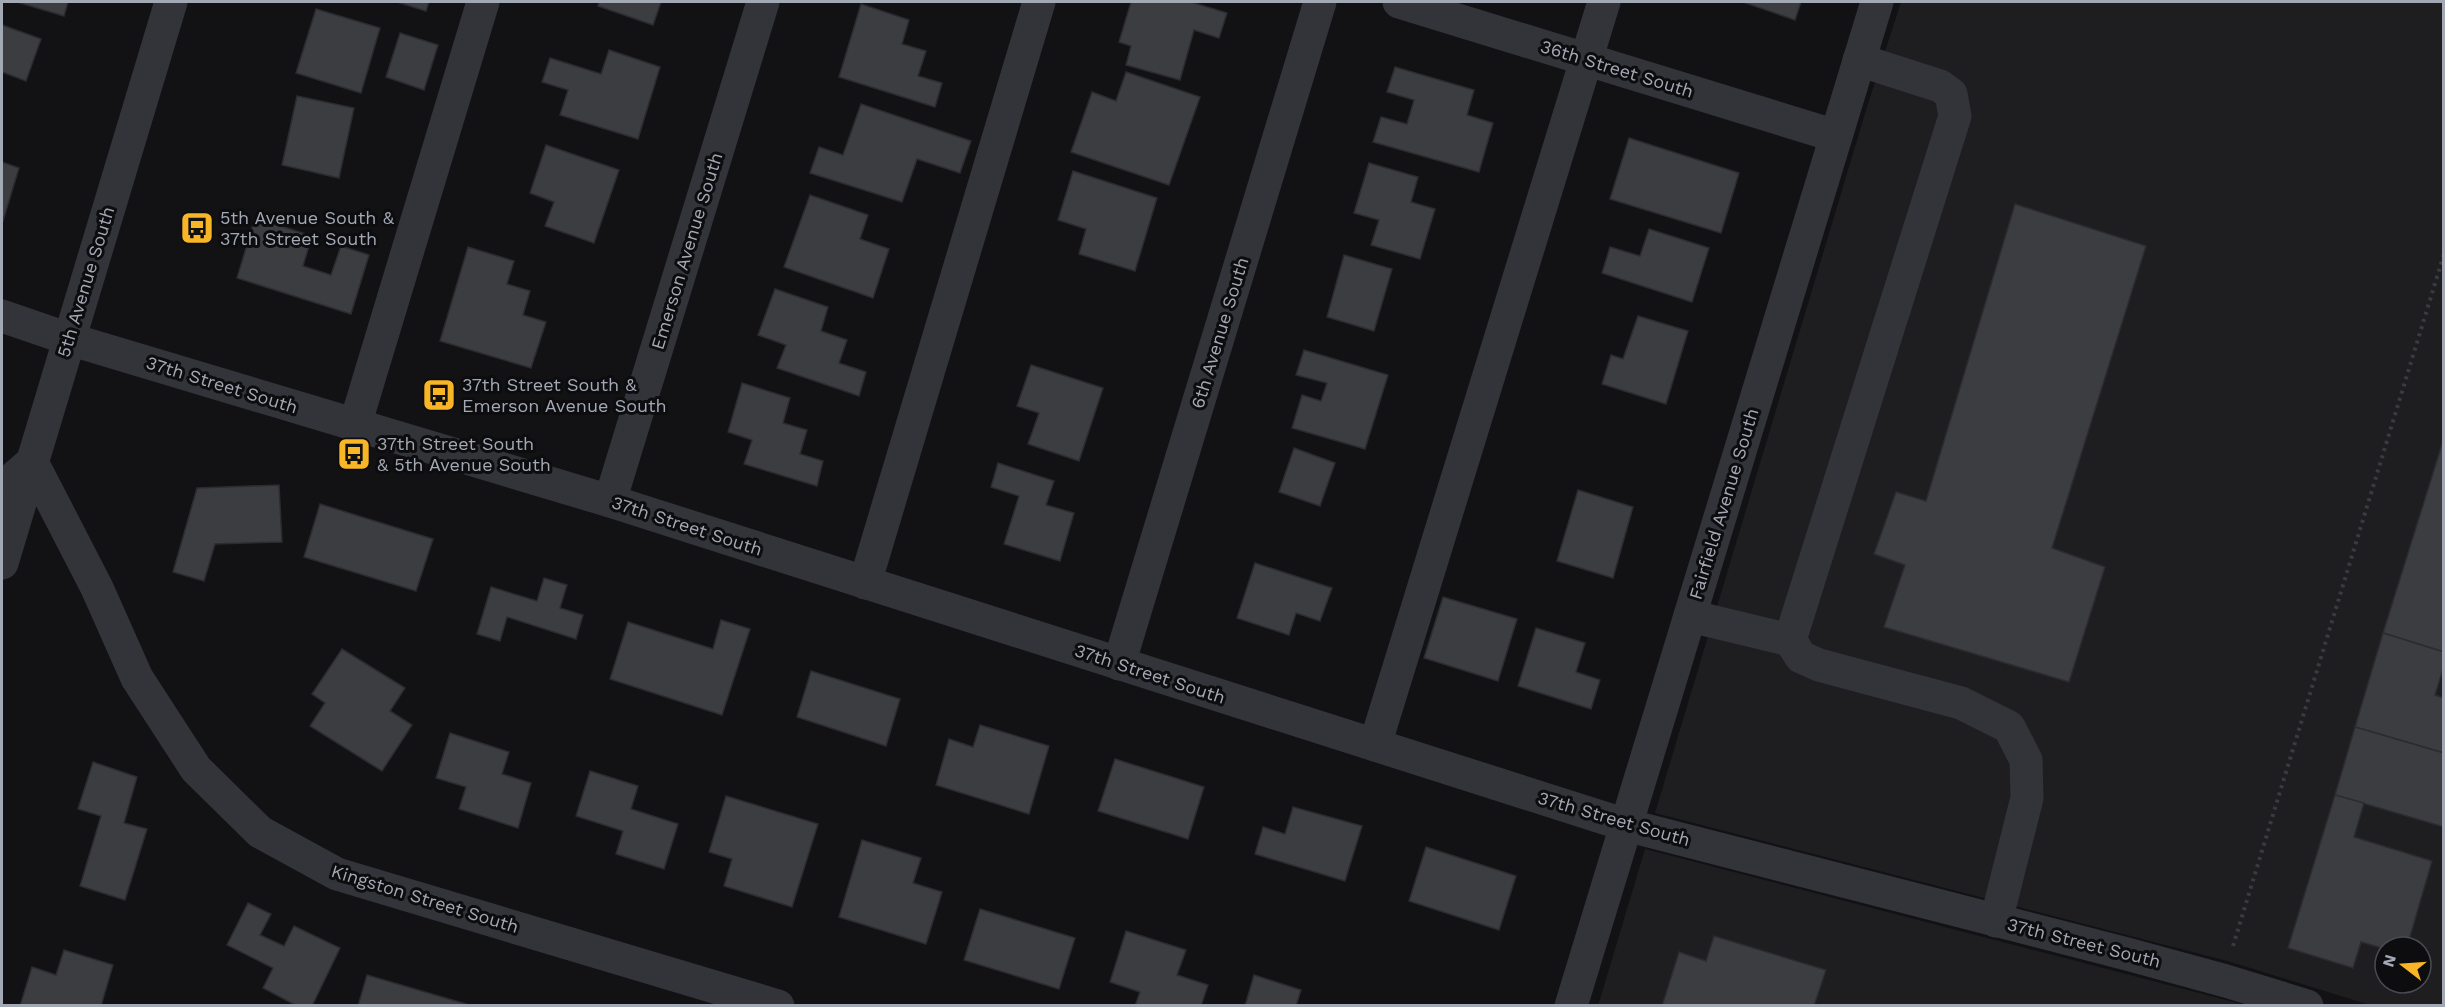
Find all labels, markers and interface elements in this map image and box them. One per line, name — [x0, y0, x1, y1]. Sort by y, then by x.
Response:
street label: 36th Street South — [1538, 35, 1696, 102]
street label: Emerson Avenue South — [647, 150, 726, 352]
street label: 5th Avenue South — [53, 204, 118, 360]
place label: 5th Avenue South & 37th Street South — [220, 207, 395, 249]
bus stop icon: 5th Avenue South & 37th Street South — [179, 210, 215, 246]
street label: 6th Avenue South — [1187, 255, 1253, 411]
street label: 37th Street South — [144, 352, 300, 418]
place label: 37th Street South & Emerson Avenue South — [462, 374, 667, 416]
bus stop icon: 37th Street South & Emerson Avenue South — [421, 377, 457, 413]
street label: Fairfield Avenue South — [1684, 406, 1763, 602]
place label: 37th Street South & 5th Avenue South — [377, 433, 551, 475]
bus stop icon: 37th Street South & 5th Avenue South — [336, 436, 372, 472]
street label: 37th Street South — [609, 491, 765, 560]
street label: 37th Street South — [1072, 639, 1228, 708]
street label: 37th Street South — [1536, 787, 1693, 850]
street label: Kingston Street South — [329, 860, 521, 937]
street label: 37th Street South — [2005, 913, 2163, 972]
north arrow — [2373, 935, 2433, 995]
text: N — [2378, 952, 2400, 969]

